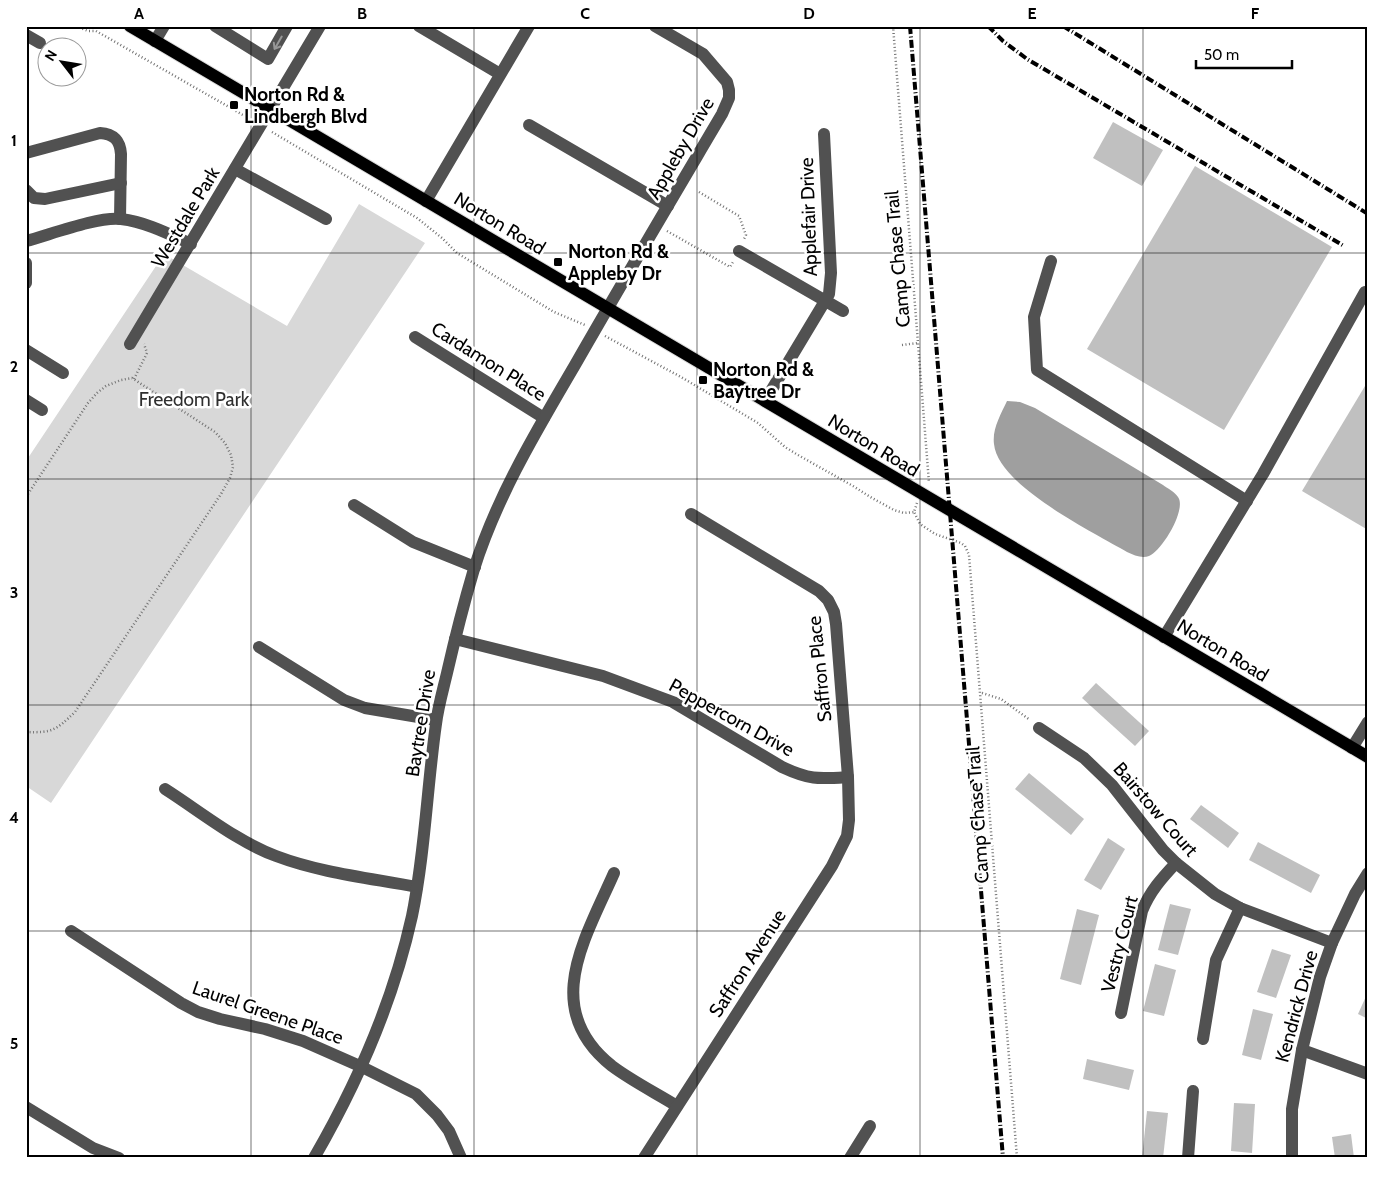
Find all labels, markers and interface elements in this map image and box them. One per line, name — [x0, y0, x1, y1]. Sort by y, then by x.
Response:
text: A — [134, 4, 144, 23]
text: B — [357, 4, 367, 23]
text: C — [580, 4, 590, 23]
text: D — [803, 4, 815, 23]
text: E — [1027, 4, 1037, 23]
text: F — [1251, 4, 1260, 23]
one-way arrow — [272, 35, 282, 49]
north arrow — [38, 38, 88, 88]
scale bar — [1196, 38, 1293, 70]
text: N — [41, 46, 61, 64]
text: 50 m — [1204, 46, 1239, 64]
place label: Norton Rd & Lindbergh Blvd — [244, 83, 367, 128]
street label: Appleby Drive — [642, 93, 719, 203]
marker: Norton Rd & Lindbergh Blvd — [228, 99, 240, 111]
text: 1 — [11, 131, 17, 150]
street label: Applefair Drive — [795, 157, 822, 277]
street label: Westdale Park — [146, 162, 225, 272]
street label: Norton Road — [450, 187, 550, 260]
street label: Camp Chase Trail — [880, 189, 915, 328]
place label: Norton Rd & Appleby Dr — [568, 240, 669, 285]
marker: Norton Rd & Appleby Dr — [552, 256, 564, 268]
street label: Cardamon Place — [427, 317, 551, 406]
text: 2 — [10, 357, 18, 376]
place label: Norton Rd & Baytree Dr — [713, 358, 814, 403]
marker: Norton Rd & Baytree Dr — [697, 374, 709, 386]
park label: Freedom Park — [139, 388, 250, 411]
street label: Norton Road — [824, 409, 924, 482]
text: 3 — [10, 583, 18, 602]
street label: Norton Road — [1173, 614, 1273, 687]
street label: Saffron Place — [802, 615, 836, 723]
street label: Baytree Drive — [401, 668, 440, 778]
street label: Peppercorn Drive — [665, 674, 799, 761]
street label: Camp Chase Trail — [961, 745, 994, 884]
street label: Bairstow Court — [1108, 757, 1203, 862]
text: 4 — [9, 808, 19, 827]
street label: Vestry Court — [1096, 893, 1143, 995]
street label: Saffron Avenue — [704, 905, 791, 1022]
street label: Kendrick Drive — [1270, 947, 1323, 1065]
street label: Laurel Greene Place — [189, 976, 346, 1049]
text: 5 — [10, 1034, 18, 1053]

